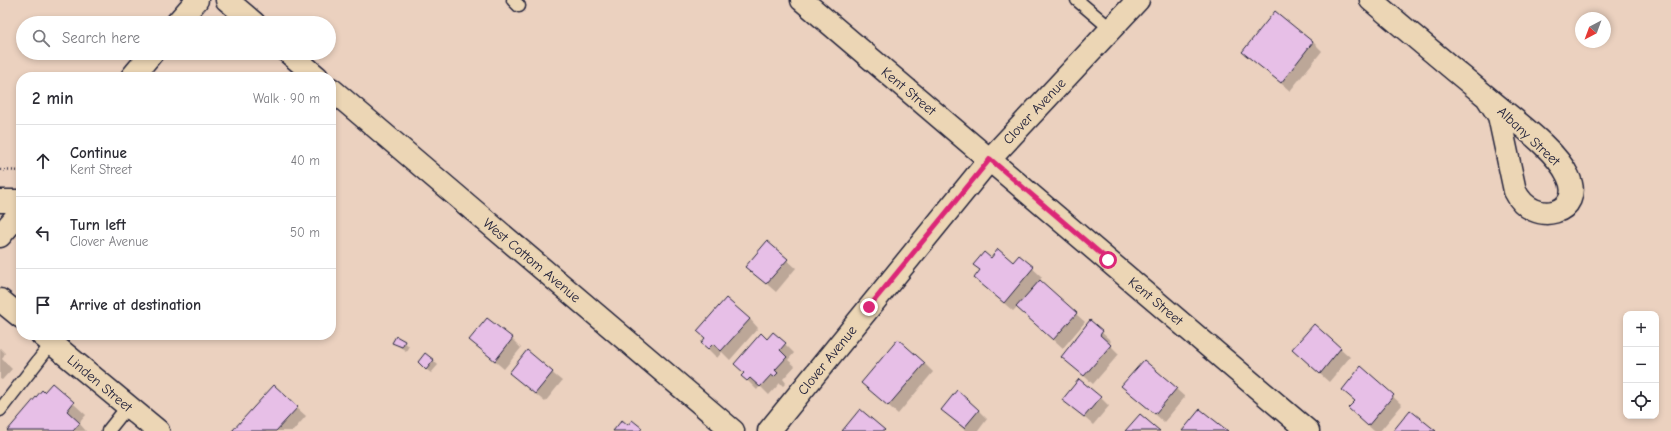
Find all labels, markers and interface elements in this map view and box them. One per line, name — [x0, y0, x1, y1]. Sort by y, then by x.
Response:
north arrow — [1575, 12, 1611, 48]
search box — [16, 16, 336, 60]
icon: search — [30, 27, 52, 49]
text: Search here — [62, 29, 140, 47]
street label: Kent Street — [878, 64, 940, 120]
street label: Clover Avenue — [999, 75, 1069, 148]
text: 2 min — [32, 89, 73, 108]
text: Walk · 90 m — [253, 91, 320, 106]
street label: Albany Street — [1494, 103, 1564, 170]
text: Continue — [70, 144, 127, 162]
icon: ahead — [32, 150, 54, 172]
text: 40 m — [291, 153, 320, 168]
text: Kent Street — [70, 162, 132, 177]
street label: West Cottom Avenue — [479, 215, 584, 306]
text: Turn left — [70, 216, 126, 234]
icon: left — [32, 222, 54, 244]
text: 50 m — [290, 225, 320, 240]
text: Clover Avenue — [70, 234, 148, 249]
route start — [1099, 251, 1117, 269]
street label: Kent Street — [1125, 274, 1187, 330]
icon: arrive — [32, 294, 54, 316]
text: Arrive at destination — [70, 296, 201, 314]
route end — [860, 298, 878, 316]
map controls — [1623, 311, 1659, 419]
button: + — [1623, 311, 1659, 347]
street label: Clover Avenue — [794, 322, 861, 398]
button: − — [1623, 347, 1659, 383]
street label: Linden Street — [64, 351, 136, 416]
button: locate — [1623, 383, 1659, 419]

